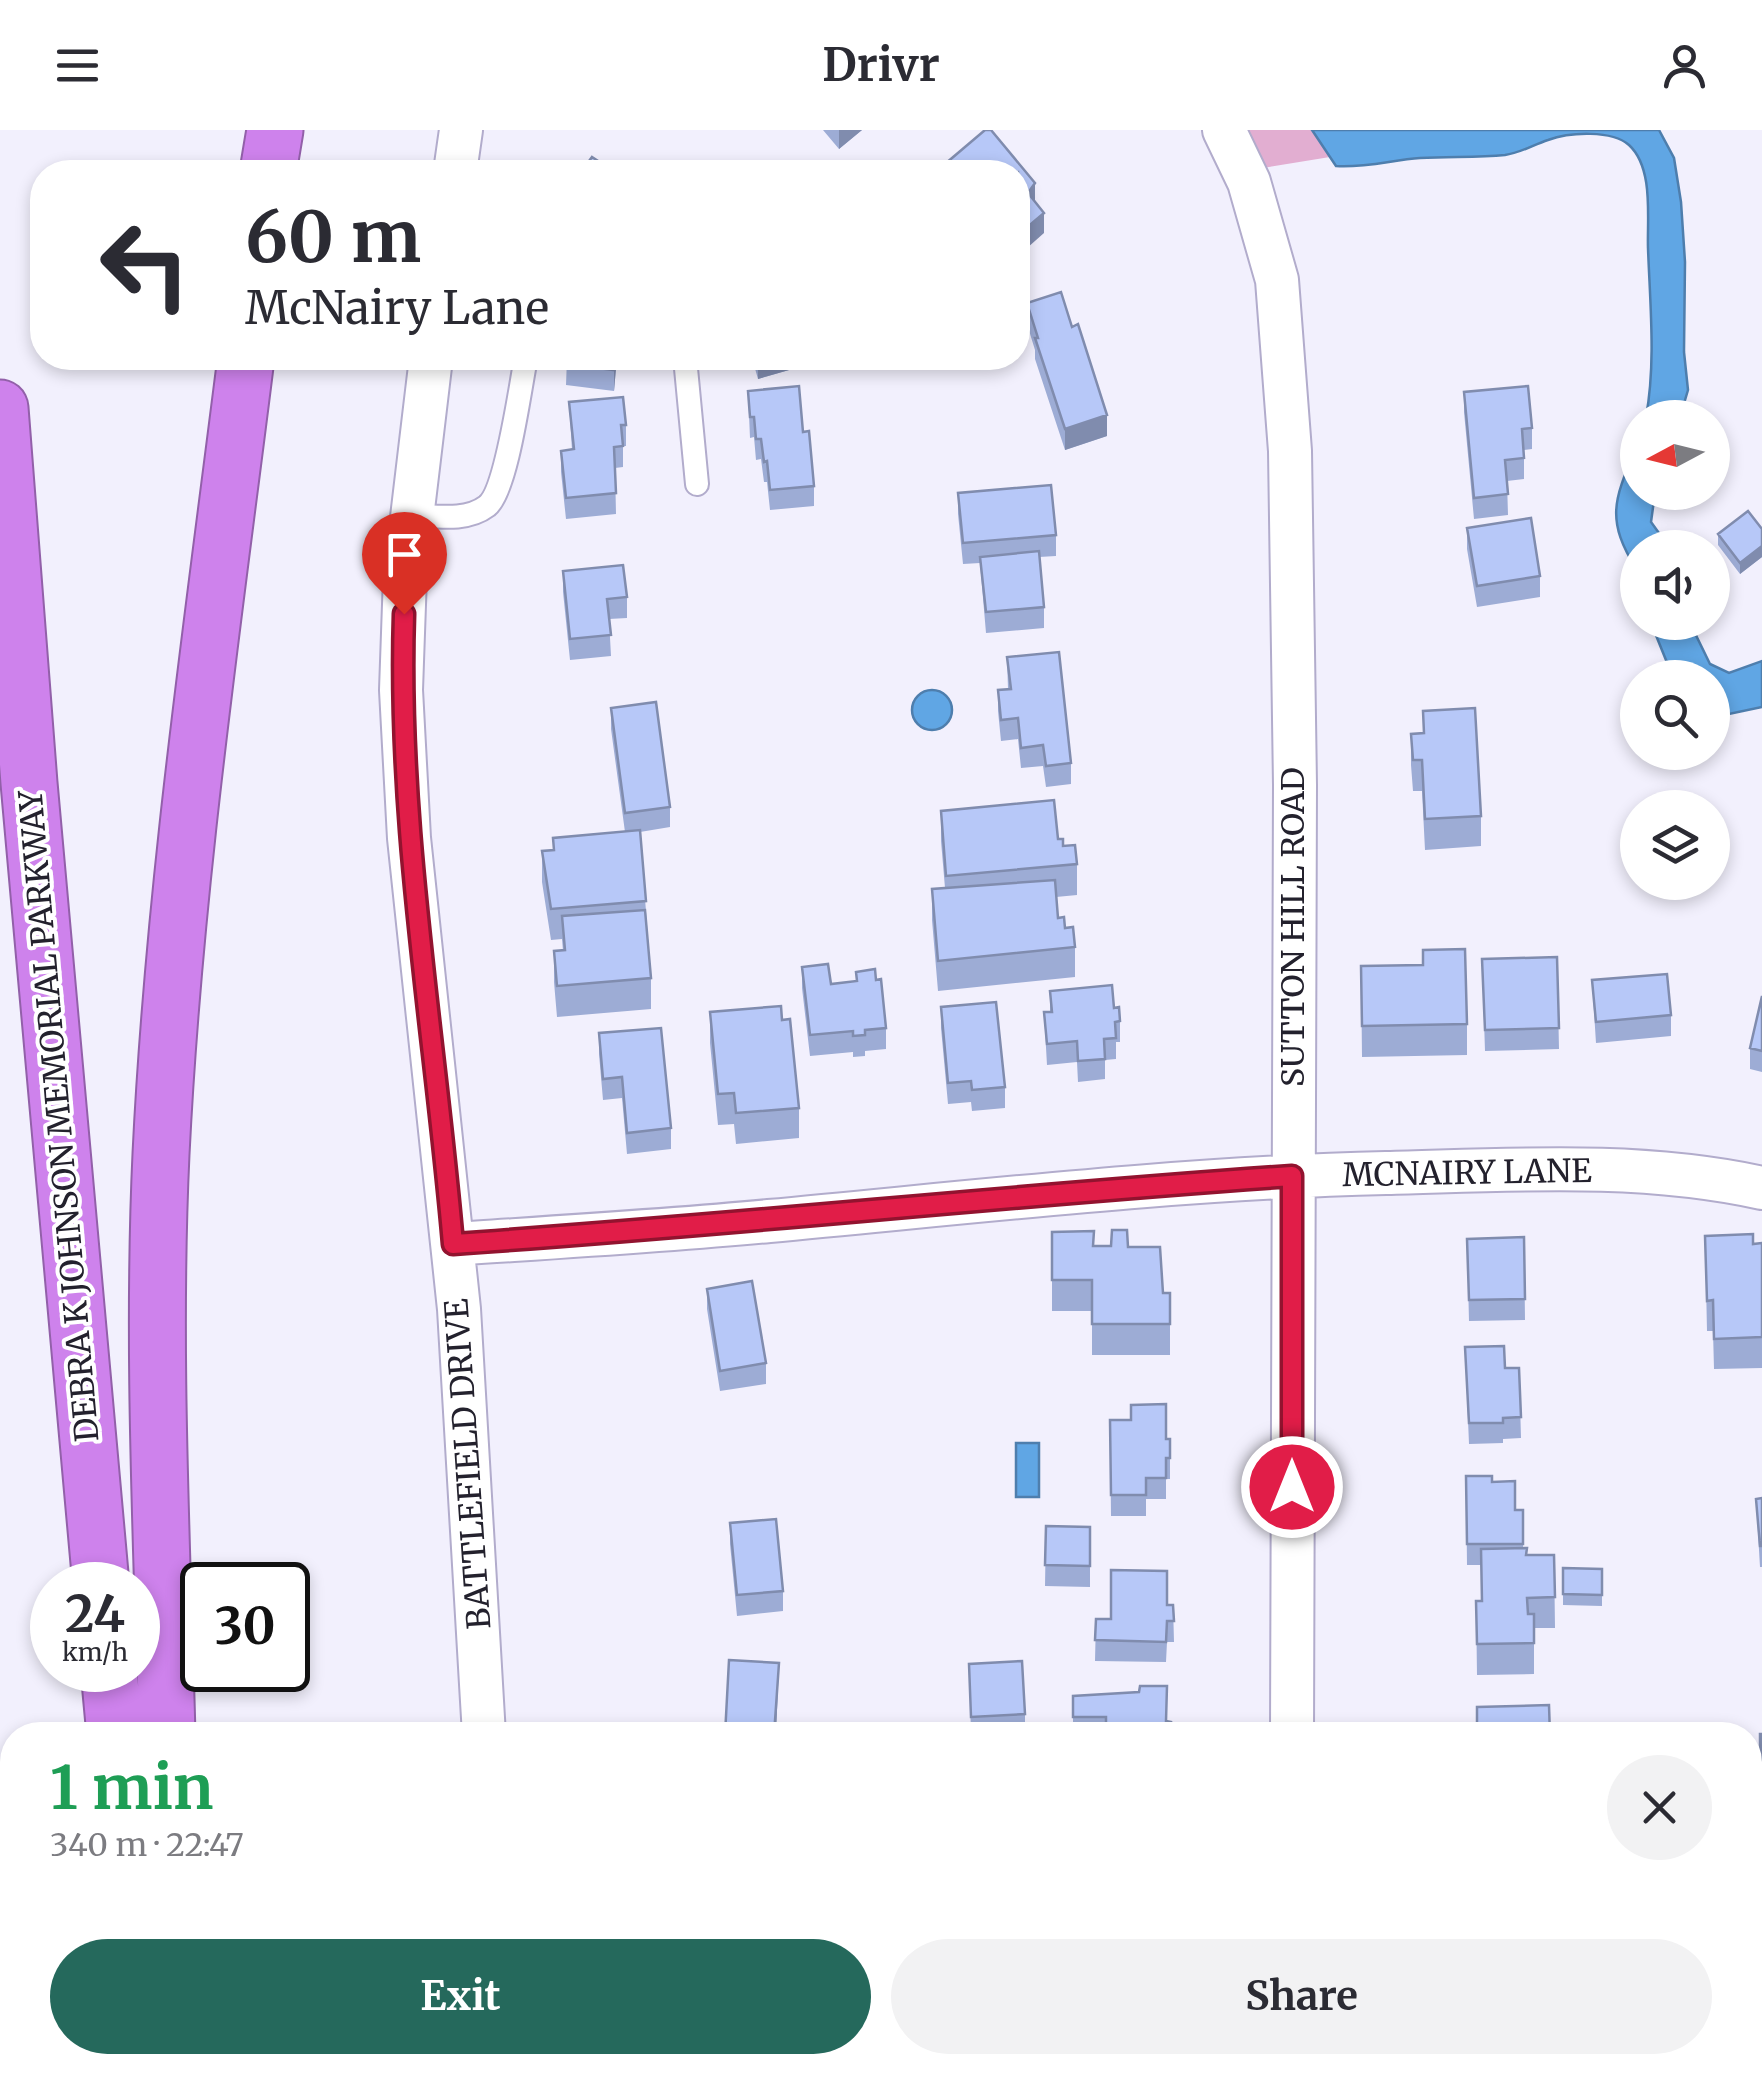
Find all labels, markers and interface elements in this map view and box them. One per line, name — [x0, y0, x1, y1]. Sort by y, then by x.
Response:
text: Drivr — [822, 37, 940, 93]
icon: menu — [50, 38, 105, 93]
icon: person — [1657, 38, 1712, 93]
text: 60 m — [245, 193, 421, 281]
icon: left — [80, 200, 210, 330]
text: McNairy Lane — [245, 280, 549, 336]
north arrow — [1620, 400, 1730, 510]
map controls — [1620, 400, 1730, 900]
pin — [362, 512, 447, 615]
icon: arrive — [377, 527, 432, 582]
button: sound — [1620, 530, 1730, 640]
button: search — [1620, 660, 1730, 770]
street label: SUTTON HILL ROAD — [1273, 767, 1313, 1087]
street label: DEBRA K JOHNSON MEMORIAL PARKWAY — [10, 787, 107, 1443]
button: layers — [1620, 790, 1730, 900]
street label: MCNAIRY LANE — [1342, 1151, 1593, 1195]
street label: BATTLEFIELD DRIVE — [436, 1297, 499, 1631]
position arrow — [1240, 1435, 1344, 1539]
speed limit sign: 30 — [180, 1562, 310, 1692]
text: 24 — [65, 1583, 125, 1646]
text: km/h — [62, 1636, 128, 1668]
text: 1 min — [50, 1750, 213, 1825]
button: close — [1607, 1755, 1712, 1860]
text: 340 m · 22:47 — [50, 1825, 244, 1865]
button: Exit — [50, 1939, 871, 2054]
button: Share — [891, 1939, 1712, 2054]

